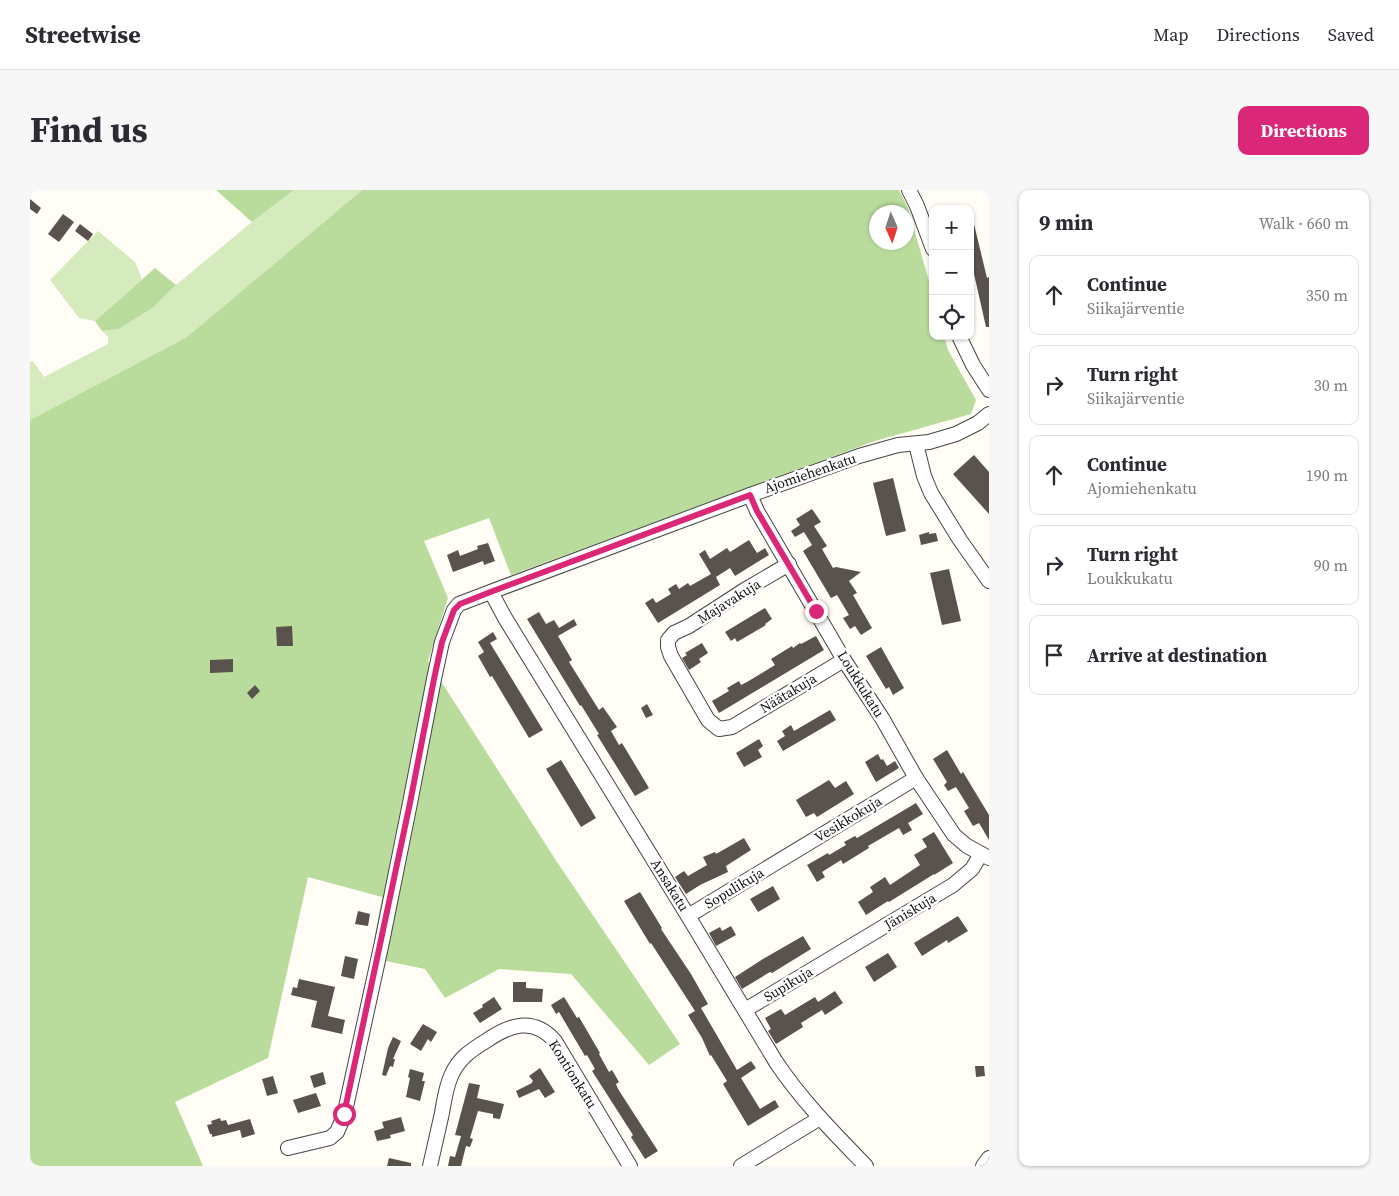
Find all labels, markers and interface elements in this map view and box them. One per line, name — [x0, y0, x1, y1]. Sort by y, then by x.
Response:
text: Streetwise — [25, 18, 141, 51]
text: Map — [1153, 22, 1189, 47]
text: Directions — [1217, 22, 1300, 47]
text: Saved — [1328, 22, 1374, 47]
text: Find us — [30, 106, 148, 154]
button: Directions — [1238, 106, 1369, 155]
north arrow — [869, 205, 914, 250]
map controls — [929, 205, 974, 340]
button: + — [929, 205, 974, 250]
text: 9 min — [1039, 208, 1094, 237]
text: Walk · 660 m — [1259, 212, 1349, 234]
button: − — [929, 250, 974, 295]
text: Continue — [1087, 271, 1167, 297]
icon: ahead — [1040, 281, 1068, 309]
text: 350 m — [1306, 284, 1348, 306]
button: locate — [929, 295, 974, 340]
text: Siikajärventie — [1087, 297, 1185, 319]
text: Turn right — [1087, 361, 1178, 387]
icon: right — [1040, 371, 1068, 399]
text: 30 m — [1314, 374, 1348, 396]
text: Siikajärventie — [1087, 387, 1185, 409]
street label: Ajomiehenkatu — [761, 448, 859, 498]
text: Continue — [1087, 451, 1167, 477]
icon: ahead — [1040, 461, 1068, 489]
text: 190 m — [1306, 464, 1348, 486]
text: Ajomiehenkatu — [1087, 477, 1197, 499]
text: Turn right — [1087, 541, 1178, 567]
icon: right — [1040, 551, 1068, 579]
text: 90 m — [1314, 554, 1348, 576]
text: Loukkukatu — [1087, 567, 1173, 589]
street label: Majavakuja — [694, 573, 765, 628]
route end — [805, 600, 828, 623]
icon: arrive — [1040, 641, 1068, 669]
text: Arrive at destination — [1087, 642, 1267, 668]
street label: Loukkukatu — [833, 647, 889, 721]
street label: Näätakuja — [756, 668, 821, 718]
street label: Vesikkokuja — [811, 791, 886, 847]
street label: Ansakatu — [646, 855, 694, 915]
street label: Sopulikuja — [701, 862, 768, 914]
street label: Jäniskuja — [879, 887, 940, 935]
street label: Supikuja — [760, 961, 817, 1007]
street label: Kontionkatu — [544, 1036, 602, 1112]
route start — [333, 1103, 356, 1126]

